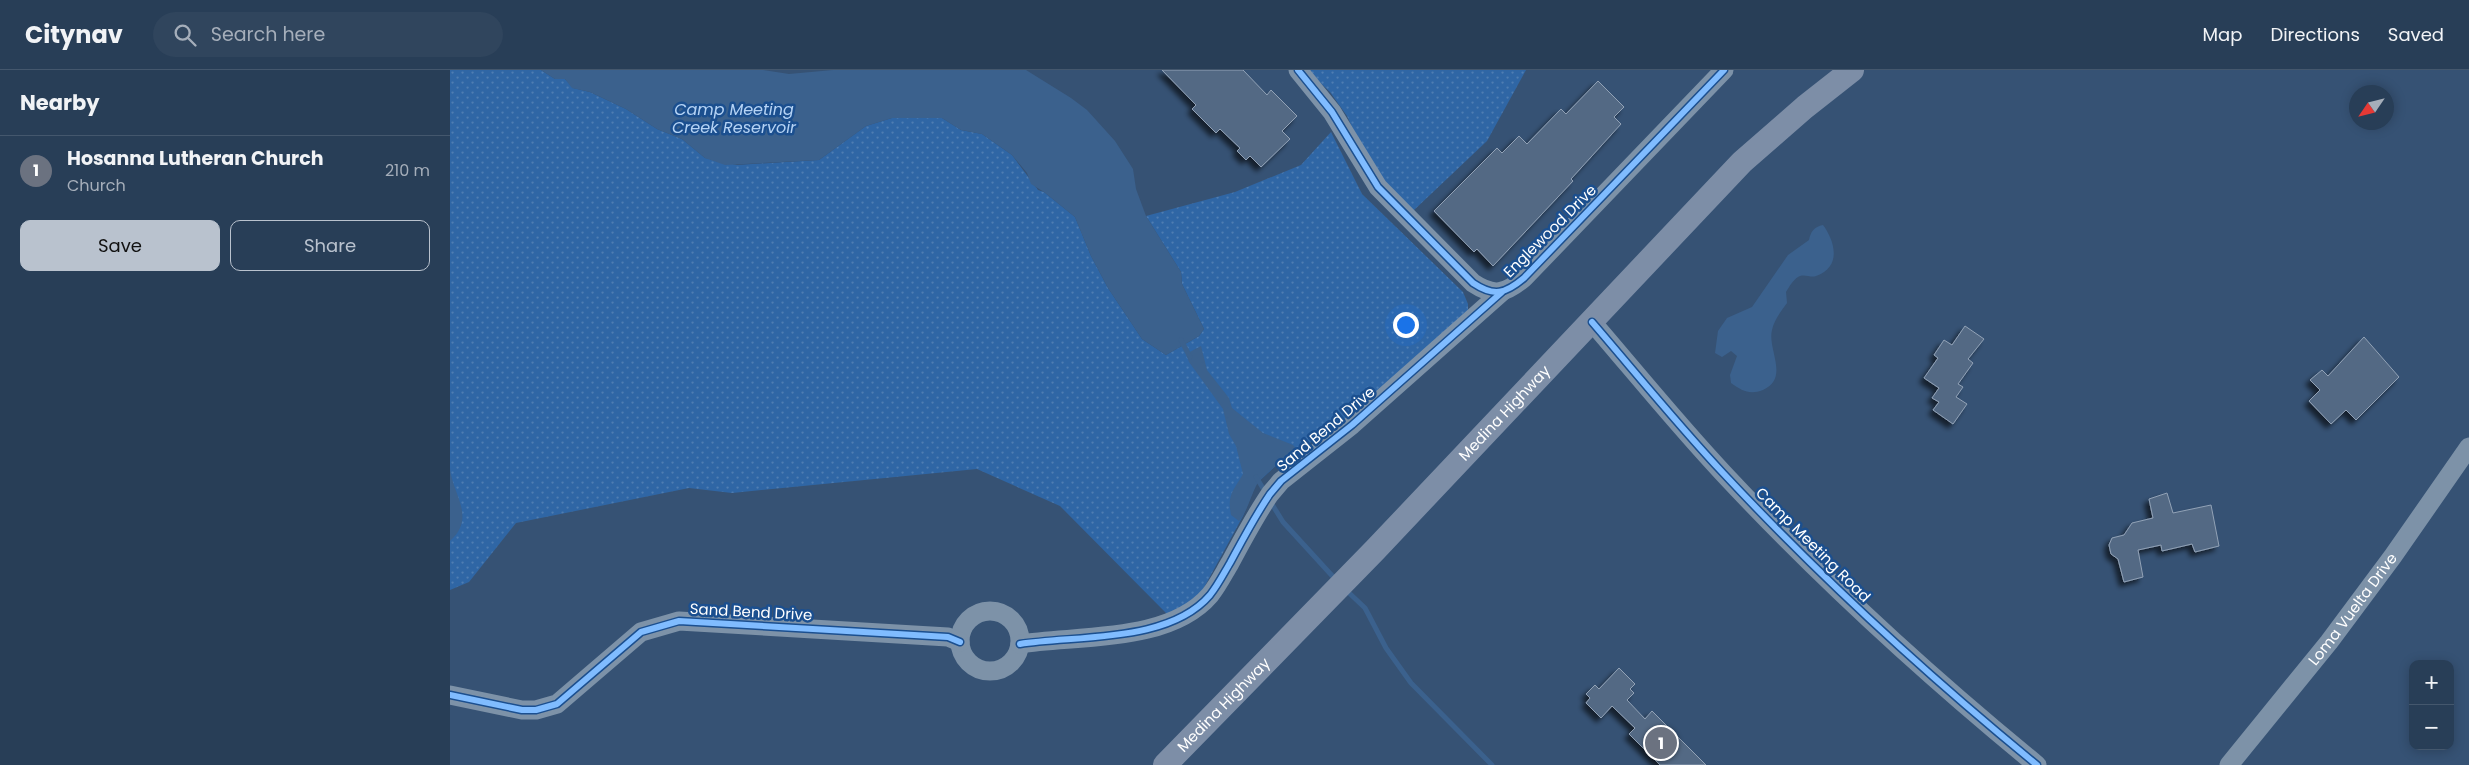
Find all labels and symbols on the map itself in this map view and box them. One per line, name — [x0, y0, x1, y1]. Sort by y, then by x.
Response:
north arrow — [2349, 85, 2394, 130]
water label: Camp Meeting Creek Reservoir — [672, 98, 797, 139]
street label: Englewood Drive — [1498, 179, 1601, 282]
your location — [1393, 312, 1419, 338]
street label: Medina Highway — [1454, 360, 1555, 465]
street label: Sand Bend Drive — [1272, 381, 1379, 476]
street label: Camp Meeting Road — [1751, 483, 1875, 607]
street label: Loma Vuelta Drive — [2303, 549, 2402, 670]
street label: Sand Bend Drive — [689, 598, 813, 625]
street label: Medina Highway — [1172, 652, 1275, 756]
pin: 1 — [1645, 724, 1677, 762]

